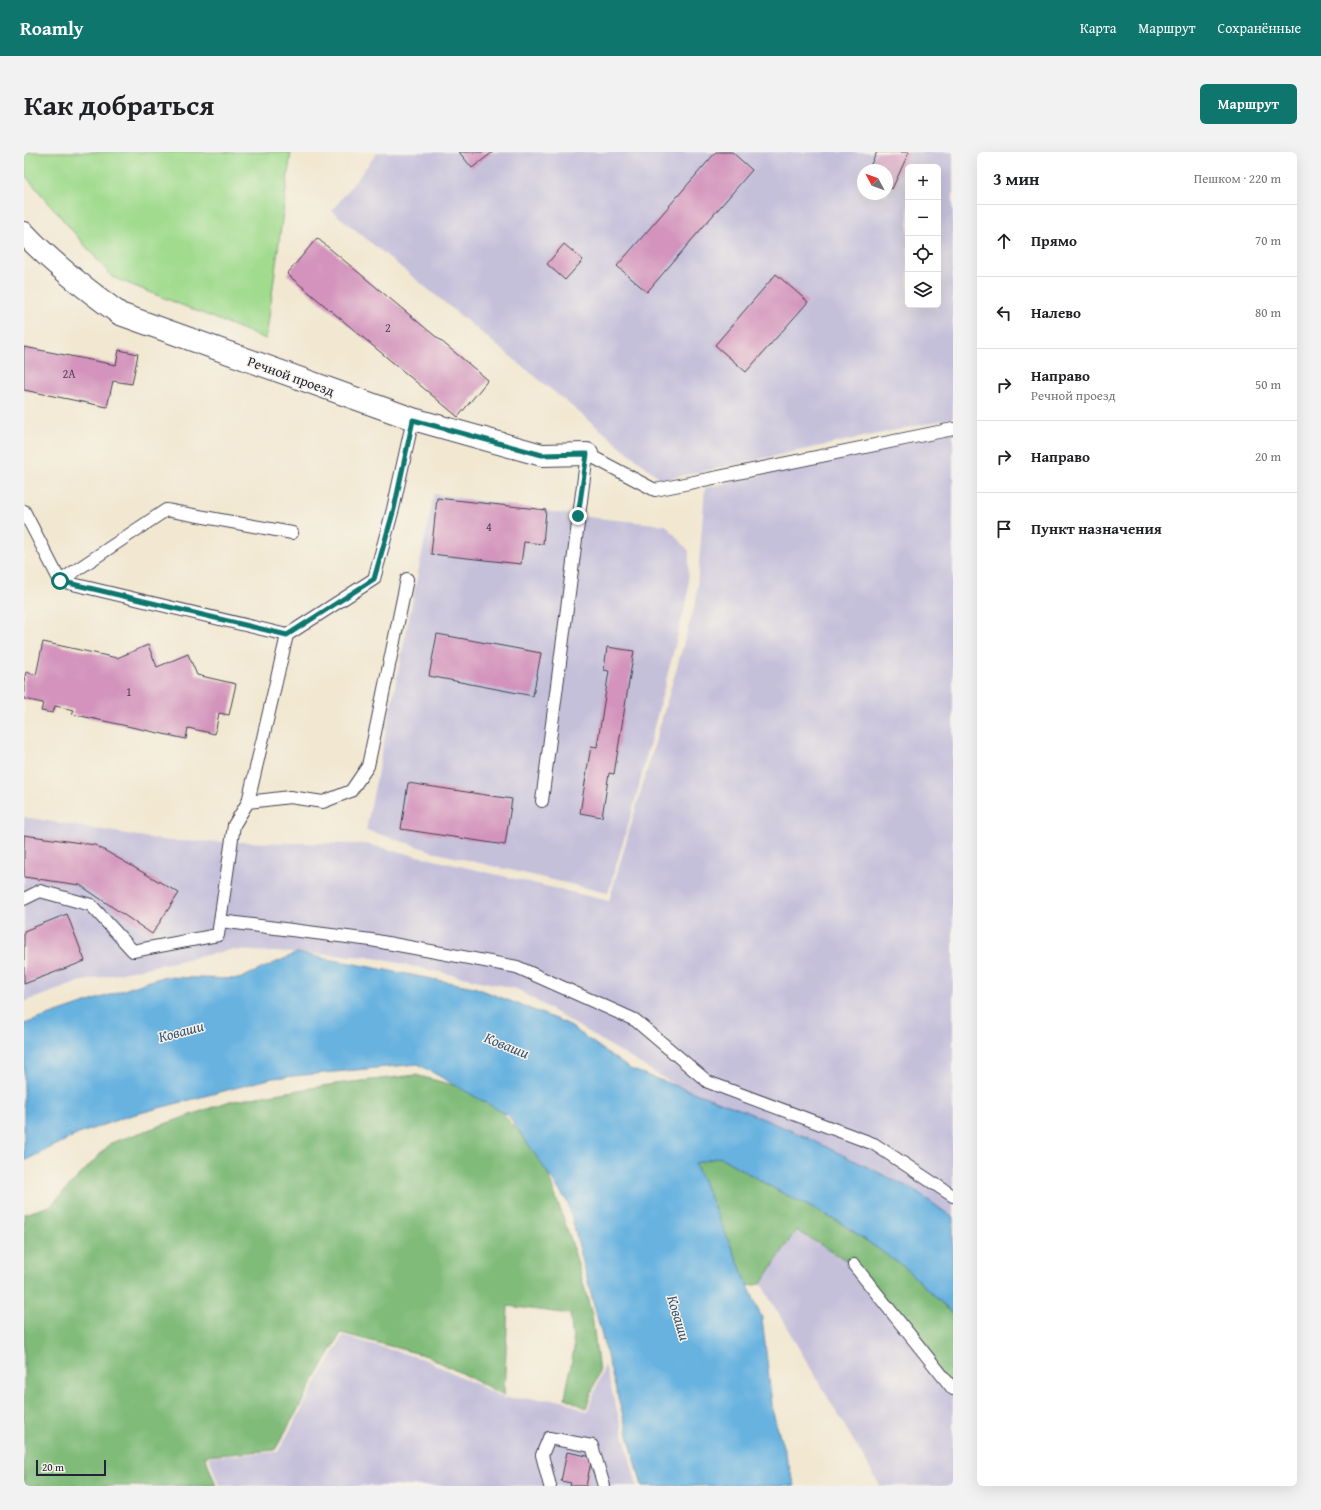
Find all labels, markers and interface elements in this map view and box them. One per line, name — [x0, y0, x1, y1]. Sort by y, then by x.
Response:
text: Roamly — [20, 14, 84, 42]
text: Карта — [1080, 18, 1116, 38]
text: Маршрут — [1138, 18, 1196, 38]
text: Сохранённые — [1218, 18, 1301, 38]
text: Как добраться — [24, 84, 214, 125]
button: Маршрут — [1200, 84, 1297, 124]
north arrow — [857, 164, 893, 200]
map controls — [905, 164, 941, 308]
button: + — [905, 164, 941, 200]
text: 3 мин — [993, 166, 1039, 191]
text: Пешком · 220 m — [1194, 169, 1281, 188]
button: − — [905, 200, 941, 236]
icon: ahead — [993, 230, 1015, 252]
text: Прямо — [1031, 230, 1077, 251]
text: 70 m — [1255, 231, 1281, 250]
button: locate — [905, 236, 941, 272]
button: layers — [905, 272, 941, 308]
icon: left — [993, 302, 1015, 324]
text: Налево — [1031, 302, 1081, 323]
text: 80 m — [1255, 303, 1281, 322]
house number: 2 — [385, 319, 391, 336]
street label: Речной проезд — [245, 351, 338, 401]
house number: 2А — [62, 365, 76, 382]
text: Направо — [1031, 365, 1090, 386]
icon: right — [993, 374, 1015, 396]
text: 50 m — [1255, 375, 1281, 394]
text: Речной проезд — [1031, 386, 1116, 405]
icon: right — [993, 446, 1015, 468]
text: Направо — [1031, 446, 1090, 467]
text: 20 m — [1255, 447, 1281, 466]
route end — [569, 507, 587, 525]
house number: 4 — [486, 518, 492, 535]
icon: arrive — [993, 518, 1015, 540]
text: Пункт назначения — [1031, 518, 1162, 539]
route start — [51, 572, 69, 590]
house number: 1 — [126, 683, 132, 700]
water label: Коваши — [156, 1015, 207, 1047]
water label: Коваши — [481, 1027, 533, 1064]
water label: Коваши — [662, 1293, 696, 1344]
scale bar — [36, 1458, 106, 1477]
text: 20 m — [42, 1459, 64, 1475]

